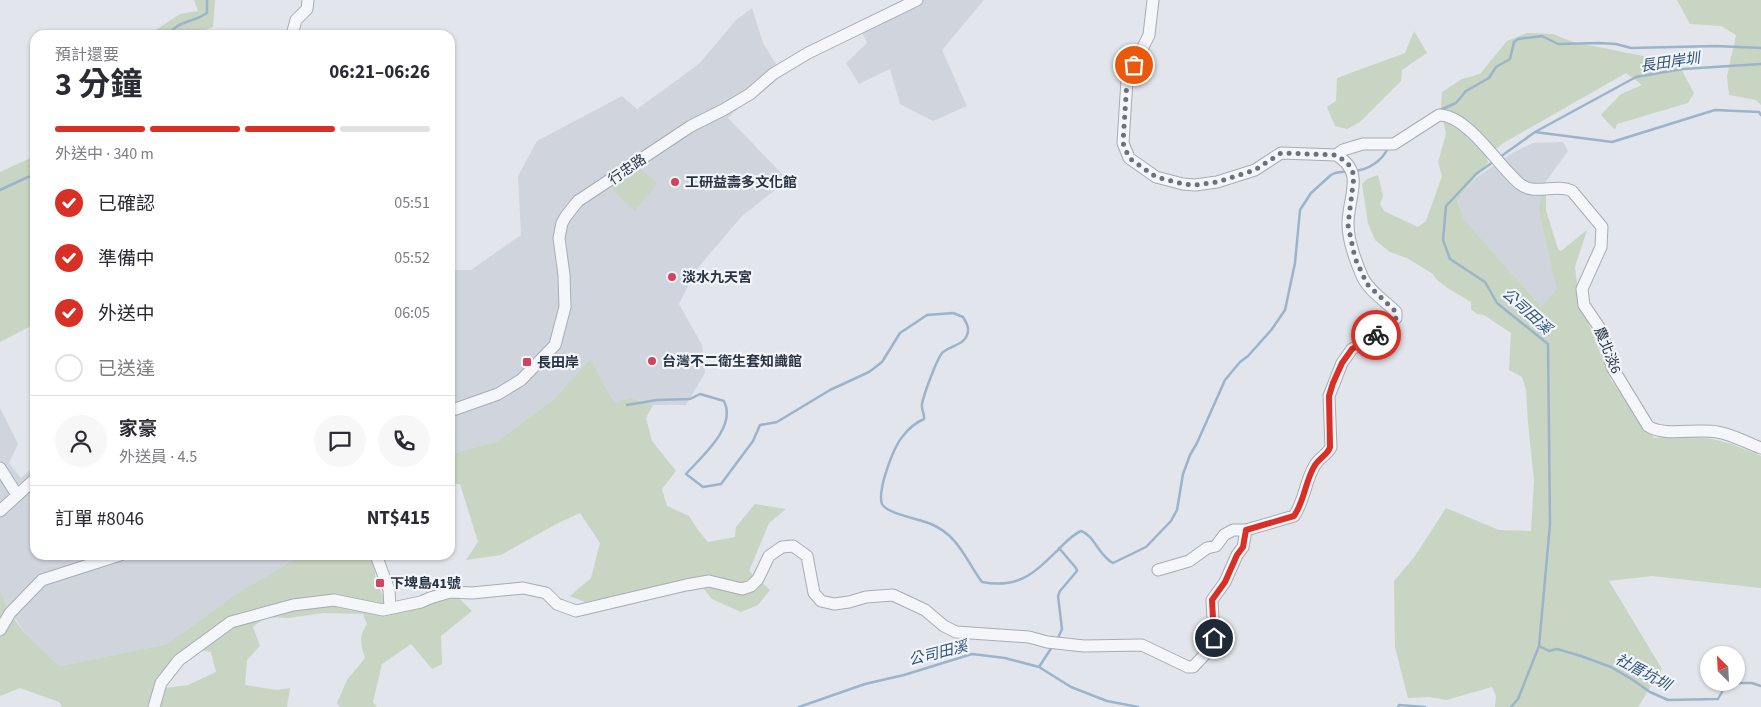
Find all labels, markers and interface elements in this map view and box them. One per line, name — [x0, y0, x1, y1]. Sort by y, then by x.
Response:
text: 預計還要 — [55, 44, 119, 66]
pin — [1113, 44, 1155, 86]
water label: 長田岸圳 — [1639, 48, 1703, 77]
icon: bag — [1120, 51, 1148, 79]
text: 06:21–06:26 — [329, 59, 430, 86]
text: 3 分鐘 — [55, 62, 142, 108]
text: 外送中 · 340 m — [55, 143, 154, 165]
street label: 行忠路 — [605, 150, 651, 190]
place label: 工研益壽多文化館 — [685, 173, 797, 193]
marker: 工研益壽多文化館 — [669, 176, 681, 188]
icon: check — [55, 189, 83, 217]
text: 已確認 — [98, 191, 155, 218]
text: 05:51 — [394, 192, 430, 214]
icon: check — [55, 244, 83, 272]
text: 準備中 — [98, 246, 155, 273]
text: 05:52 — [394, 247, 430, 269]
place label: 淡水九天宮 — [682, 268, 752, 288]
marker: 淡水九天宮 — [666, 271, 678, 283]
water label: 公司田溪 — [1497, 283, 1557, 341]
icon: check — [55, 299, 83, 327]
text: 外送中 — [98, 301, 155, 328]
text: 06:05 — [394, 302, 430, 324]
courier — [1351, 310, 1401, 360]
icon: bike — [1362, 321, 1390, 349]
street label: 農北淡6 — [1589, 324, 1626, 377]
place label: 台灣不二衛生套知識館 — [662, 352, 802, 372]
place label: 長田岸 — [537, 353, 579, 373]
marker: 台灣不二衛生套知識館 — [646, 355, 658, 367]
text: 已送達 — [98, 356, 155, 383]
marker: 長田岸 — [521, 356, 533, 368]
button: person — [55, 415, 107, 467]
button: chat — [314, 415, 366, 467]
button: phone — [378, 415, 430, 467]
text: 家豪 — [119, 416, 157, 443]
text: 外送員 · 4.5 — [119, 446, 197, 468]
text: NT$415 — [367, 505, 430, 532]
text: 訂單 #8046 — [55, 506, 144, 533]
place label: 下埤島41號 — [390, 574, 461, 594]
marker: 下埤島41號 — [374, 577, 386, 589]
pin — [1193, 617, 1235, 659]
icon: home — [1200, 624, 1228, 652]
water label: 公司田溪 — [906, 636, 972, 671]
north arrow — [1700, 646, 1745, 691]
map controls — [1700, 646, 1745, 691]
water label: 社厝坑圳 — [1611, 649, 1676, 697]

